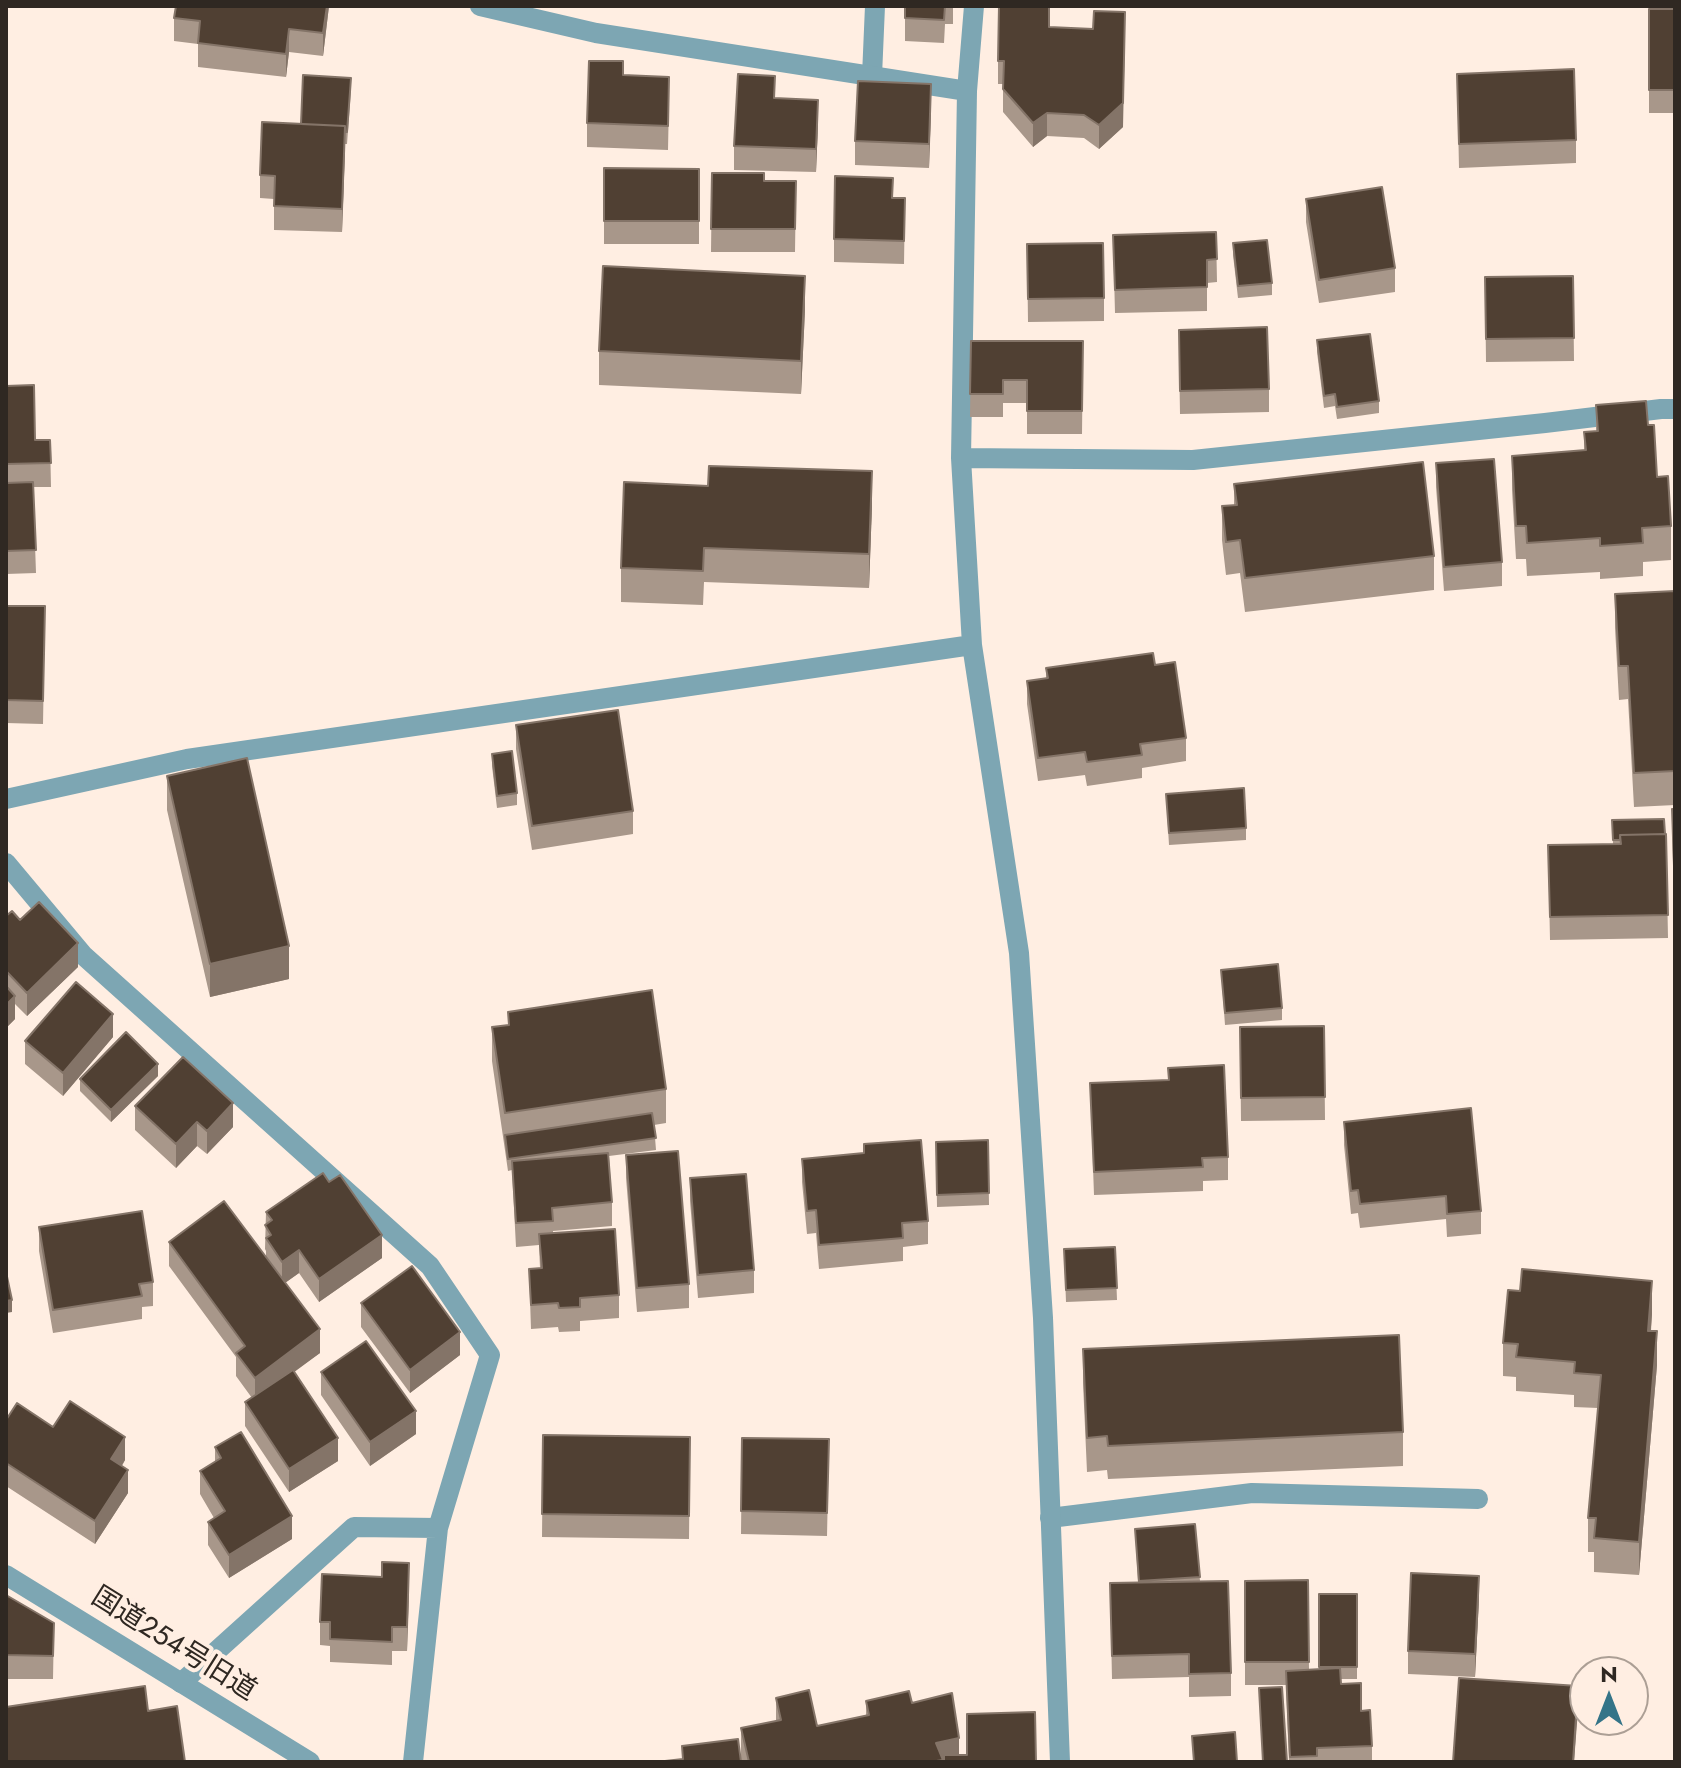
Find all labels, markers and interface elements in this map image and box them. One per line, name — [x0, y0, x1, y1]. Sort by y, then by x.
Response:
street label: 国道254号旧道 — [84, 1581, 262, 1709]
north arrow — [1569, 1656, 1649, 1736]
text: N — [1600, 1658, 1618, 1690]

